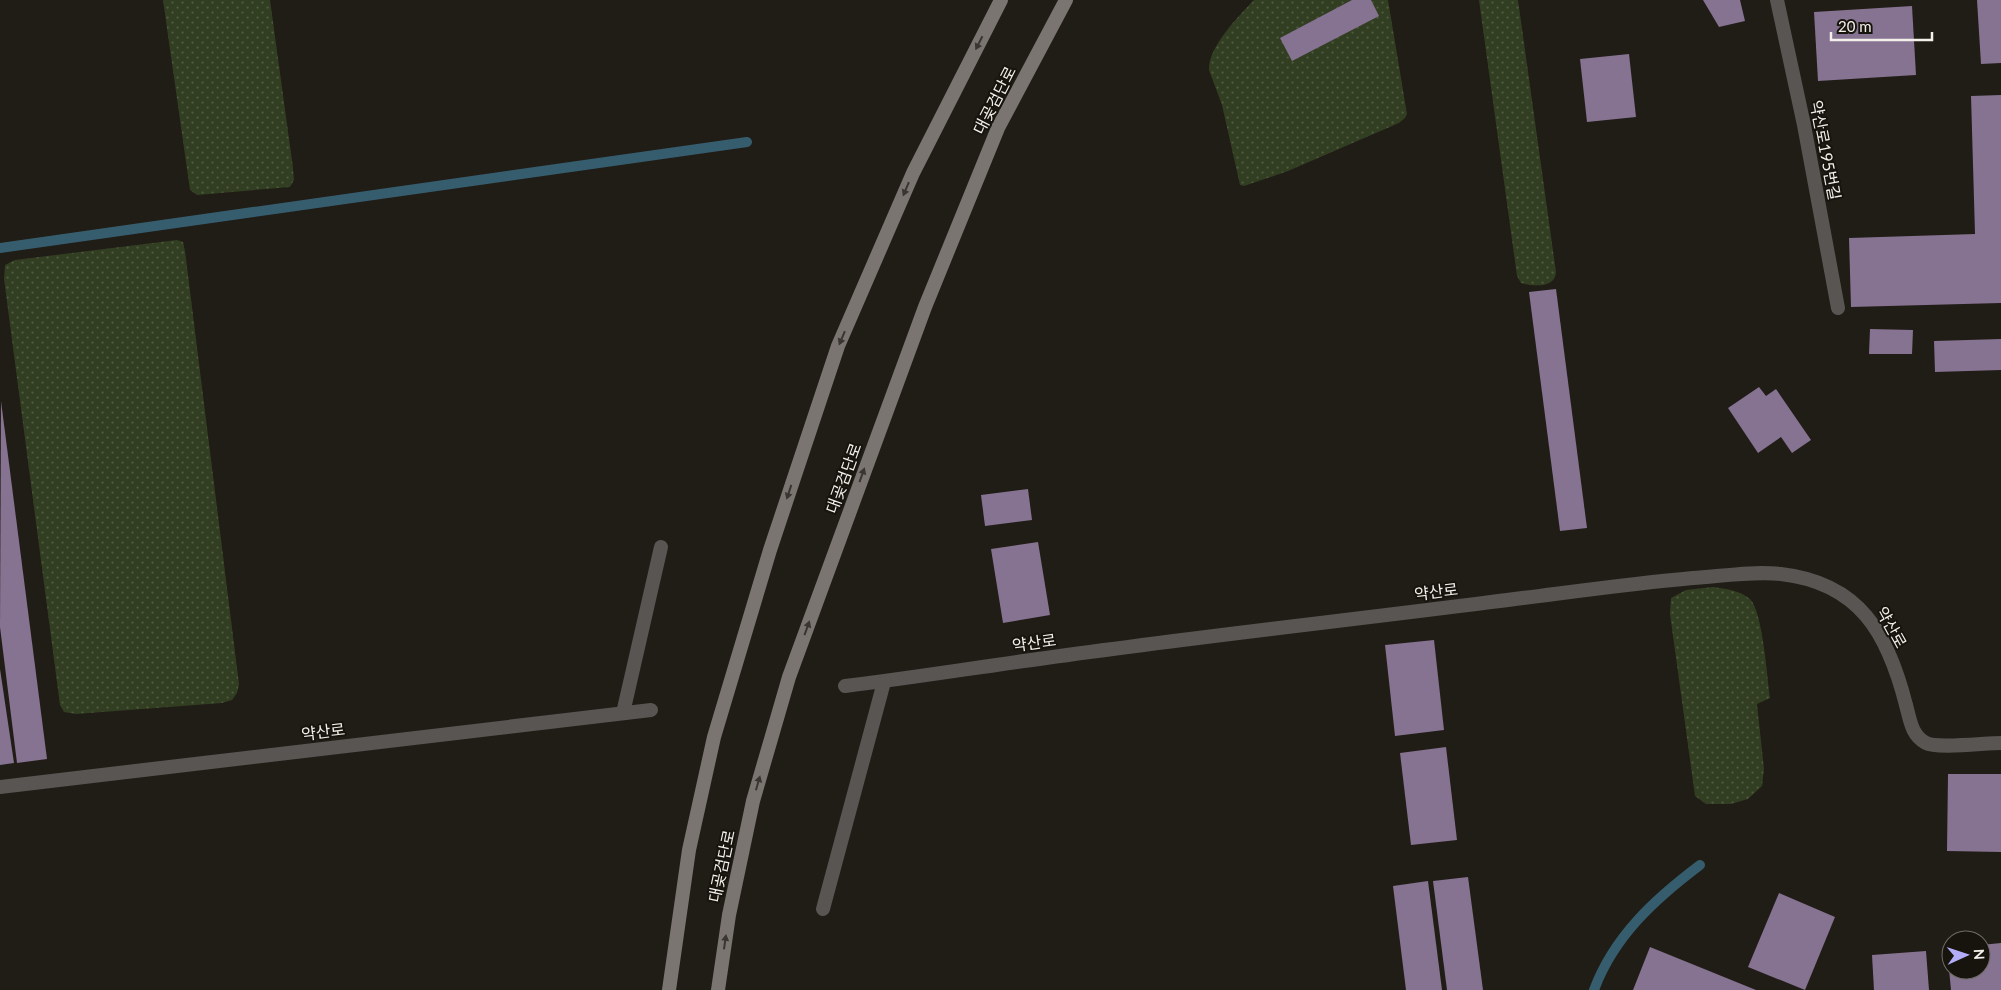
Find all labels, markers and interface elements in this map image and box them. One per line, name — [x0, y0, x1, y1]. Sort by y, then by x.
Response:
scale bar — [1831, 10, 1932, 42]
text: 20 m — [1838, 17, 1872, 35]
one-way arrow — [975, 36, 983, 51]
street label: 대곶검단로 — [969, 63, 1019, 137]
street label: 약산로195번길 — [1807, 98, 1845, 202]
one-way arrow — [901, 182, 909, 196]
one-way arrow — [837, 331, 845, 345]
street label: 대곶검단로 — [821, 440, 865, 516]
one-way arrow — [858, 467, 866, 482]
one-way arrow — [785, 485, 793, 500]
street label: 약산로 — [1413, 579, 1459, 603]
street label: 약산로 — [1873, 603, 1911, 651]
one-way arrow — [803, 620, 811, 635]
street label: 약산로 — [1011, 629, 1057, 654]
street label: 약산로 — [300, 719, 346, 743]
one-way arrow — [754, 775, 762, 790]
street label: 대곶검단로 — [704, 828, 738, 904]
north arrow — [1941, 930, 1991, 980]
one-way arrow — [721, 933, 729, 949]
text: N — [1971, 948, 1988, 960]

